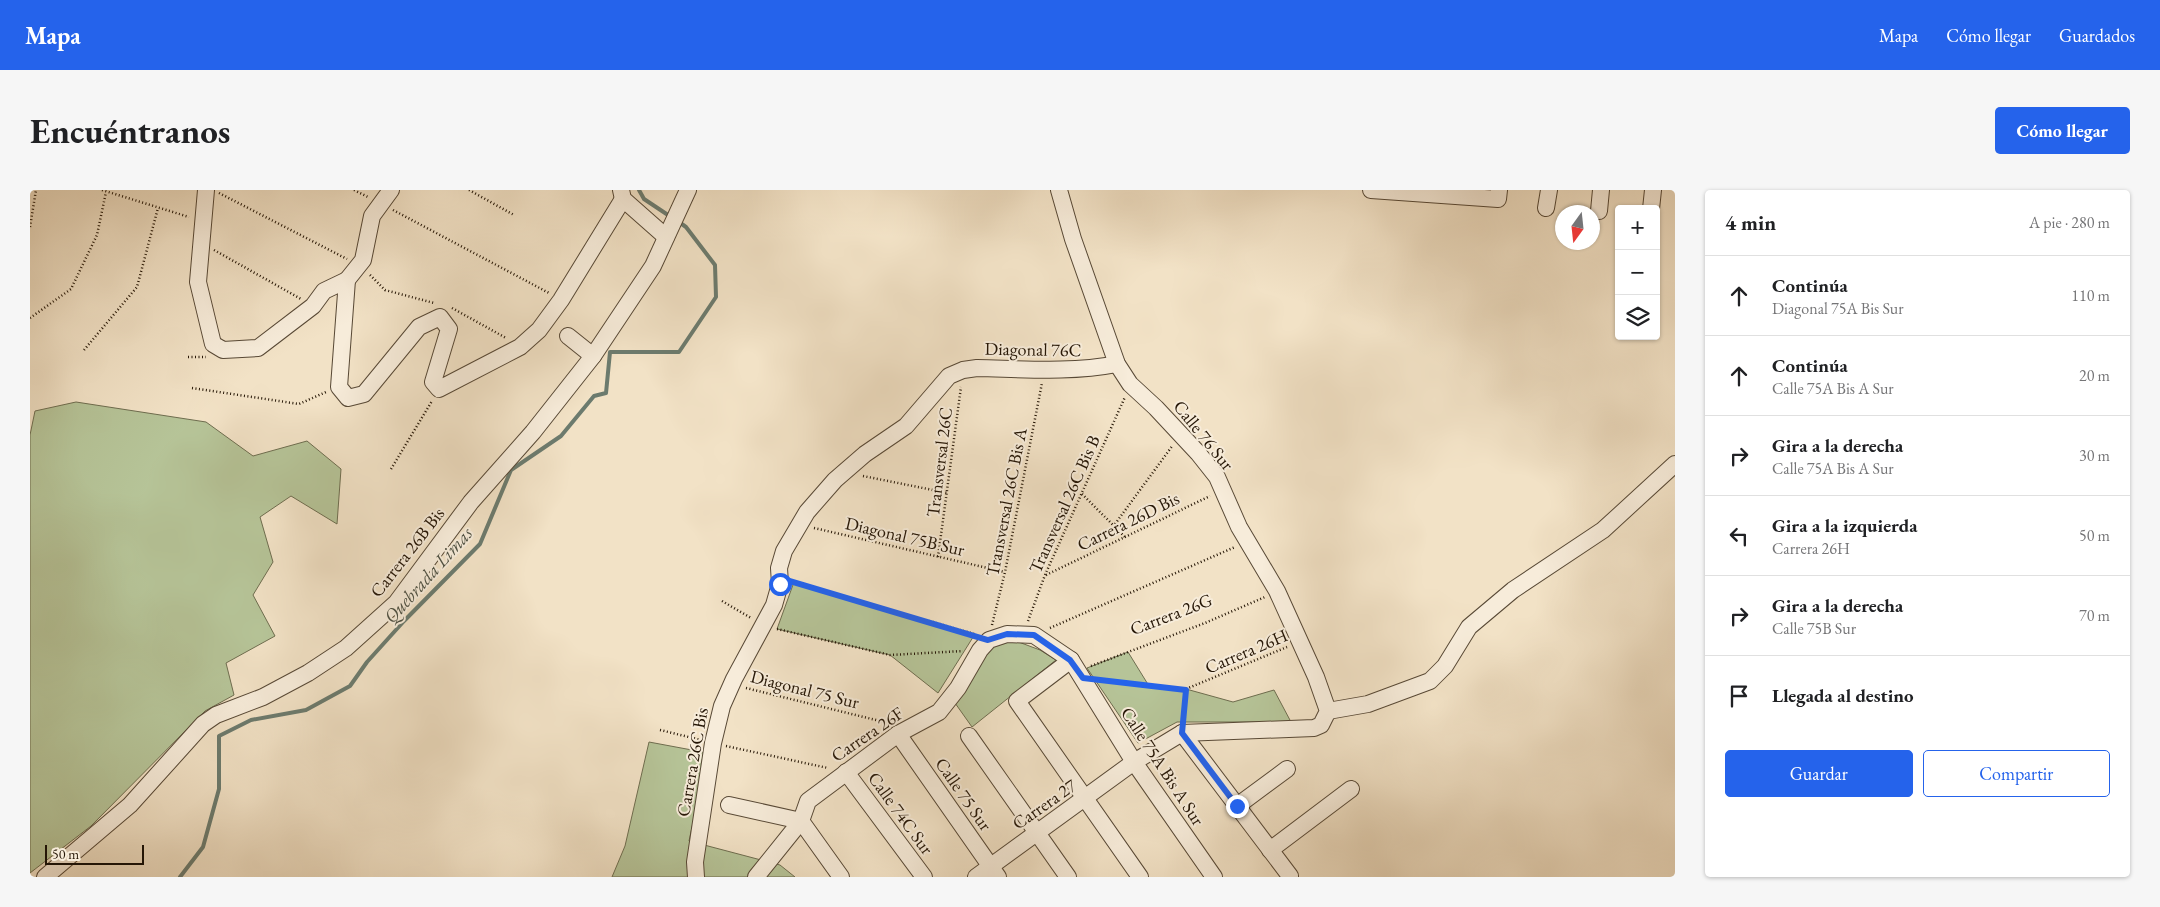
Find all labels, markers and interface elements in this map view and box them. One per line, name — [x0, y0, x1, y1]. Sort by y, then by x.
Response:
text: Mapa — [25, 20, 81, 51]
text: Mapa — [1879, 24, 1918, 47]
text: Cómo llegar — [1946, 24, 2031, 47]
text: Guardados — [2059, 24, 2135, 47]
button: Cómo llegar — [1995, 107, 2130, 154]
text: Encuéntranos — [30, 108, 230, 153]
north arrow — [1555, 205, 1600, 250]
map controls — [1615, 205, 1660, 340]
button: + — [1615, 205, 1660, 250]
text: 4 min — [1725, 209, 1776, 236]
text: A pie · 280 m — [2029, 212, 2110, 233]
button: − — [1615, 250, 1660, 295]
text: Continúa — [1772, 273, 1848, 298]
icon: ahead — [1725, 282, 1753, 310]
text: 110 m — [2071, 285, 2110, 306]
button: layers — [1615, 295, 1660, 340]
text: Diagonal 75A Bis Sur — [1772, 298, 1904, 319]
street label: Diagonal 76C — [985, 337, 1081, 361]
text: Continúa — [1772, 353, 1848, 378]
icon: ahead — [1725, 362, 1753, 390]
text: 20 m — [2079, 365, 2110, 386]
text: Calle 75A Bis A Sur — [1772, 378, 1894, 399]
street label: Calle 76 Sur — [1169, 395, 1239, 475]
street label: Transversal 26C — [921, 406, 957, 518]
street label: Transversal 26C Bis A — [980, 425, 1032, 578]
street label: Transversal 26C Bis B — [1023, 431, 1105, 577]
text: Gira a la derecha — [1772, 433, 1903, 458]
icon: right — [1725, 442, 1753, 470]
text: 30 m — [2079, 445, 2110, 466]
text: Calle 75A Bis A Sur — [1772, 458, 1894, 479]
street label: Carrera 26D Bis — [1073, 486, 1183, 556]
street label: Carrera 26B Bis — [365, 502, 449, 602]
street label: Diagonal 75B Sur — [843, 511, 967, 561]
text: Gira a la izquierda — [1772, 513, 1918, 538]
water label: Quebrada Limas — [378, 521, 478, 629]
icon: left — [1725, 522, 1753, 550]
text: 50 m — [2079, 525, 2110, 546]
text: Carrera 26H — [1772, 538, 1850, 559]
route start — [769, 573, 792, 596]
street label: Carrera 26G — [1127, 588, 1215, 640]
text: Gira a la derecha — [1772, 593, 1903, 618]
icon: right — [1725, 602, 1753, 630]
text: 70 m — [2079, 605, 2110, 626]
text: Calle 75B Sur — [1772, 618, 1856, 639]
street label: Carrera 26H — [1201, 623, 1291, 679]
street label: Diagonal 75 Sur — [748, 664, 862, 714]
icon: arrive — [1725, 682, 1753, 710]
text: Llegada al destino — [1772, 683, 1914, 708]
street label: Carrera 26F — [826, 701, 908, 767]
street label: Calle 75A Bis A Sur — [1116, 702, 1210, 830]
street label: Carrera 26C Bis — [671, 706, 713, 818]
button: Guardar — [1725, 750, 1913, 797]
button: Compartir — [1923, 750, 2110, 797]
street label: Calle 75 Sur — [930, 753, 998, 835]
street label: Calle 74C Sur — [863, 767, 939, 859]
street label: Carrera 27 — [1007, 773, 1081, 834]
route end — [1226, 795, 1249, 818]
scale bar — [45, 842, 144, 865]
text: 50 m — [52, 845, 79, 863]

